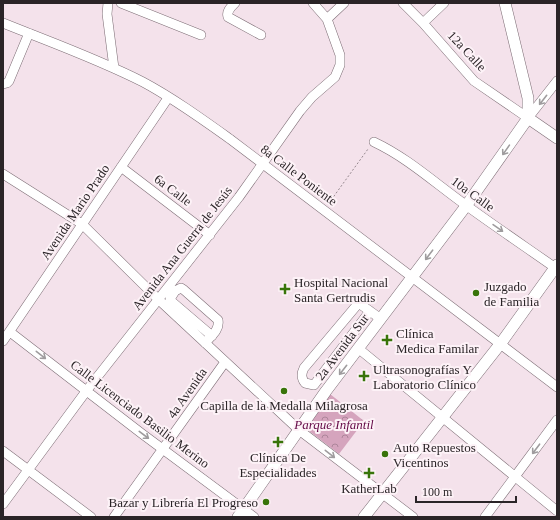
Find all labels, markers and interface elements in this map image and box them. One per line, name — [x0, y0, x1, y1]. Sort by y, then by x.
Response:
street label: 12a Calle — [445, 28, 490, 74]
one-way arrow — [538, 94, 547, 105]
street label: 8a Calle Poniente — [258, 141, 340, 209]
one-way arrow — [502, 144, 510, 155]
street label: Avenida Mario Prado — [38, 162, 112, 262]
street label: 6a Calle — [151, 171, 195, 209]
street label: 10a Calle — [449, 173, 498, 215]
street label: Avenida Ana Guerra de Jesús — [129, 183, 235, 313]
one-way arrow — [492, 224, 503, 232]
one-way arrow — [425, 249, 433, 260]
place label: Hospital Nacional Santa Gertrudis — [294, 275, 389, 305]
place label: Juzgado de Familia — [484, 279, 539, 309]
marker: Hospital Nacional Santa Gertrudis — [279, 283, 291, 295]
marker: Juzgado de Familia — [471, 288, 481, 298]
street label: 2a Avenida Sur — [312, 310, 372, 383]
place label: Clínica Medica Familar — [396, 326, 479, 356]
marker: Clínica Medica Familar — [381, 334, 393, 346]
one-way arrow — [36, 351, 47, 360]
street label: Calle Licenciado Basilio Merino — [68, 357, 212, 471]
place label: Ultrasonografías Y Laboratorio Clínico — [373, 362, 476, 392]
one-way arrow — [338, 364, 347, 375]
street label: 4a Avenida — [164, 365, 210, 421]
marker: Ultrasonografías Y Laboratorio Clínico — [358, 370, 370, 382]
marker: Capilla de la Medalla Milagrosa — [279, 386, 289, 396]
place label: Capilla de la Medalla Milagrosa — [200, 398, 368, 413]
park label: Parque Infantil — [293, 417, 374, 432]
one-way arrow — [138, 431, 149, 439]
marker: Clínica De Especialidades — [272, 436, 284, 448]
place label: Auto Repuestos Vicentinos — [393, 440, 476, 470]
one-way arrow — [532, 443, 540, 454]
marker: Auto Repuestos Vicentinos — [380, 449, 390, 459]
place label: Clínica De Especialidades — [239, 450, 317, 480]
one-way arrow — [325, 450, 336, 458]
marker: KatherLab — [363, 467, 375, 479]
scale bar — [416, 478, 516, 504]
place label: KatherLab — [341, 481, 397, 496]
text: 100 m — [422, 485, 453, 499]
place label: Bazar y Librería El Progreso — [109, 495, 258, 510]
marker: Bazar y Librería El Progreso — [261, 497, 271, 507]

